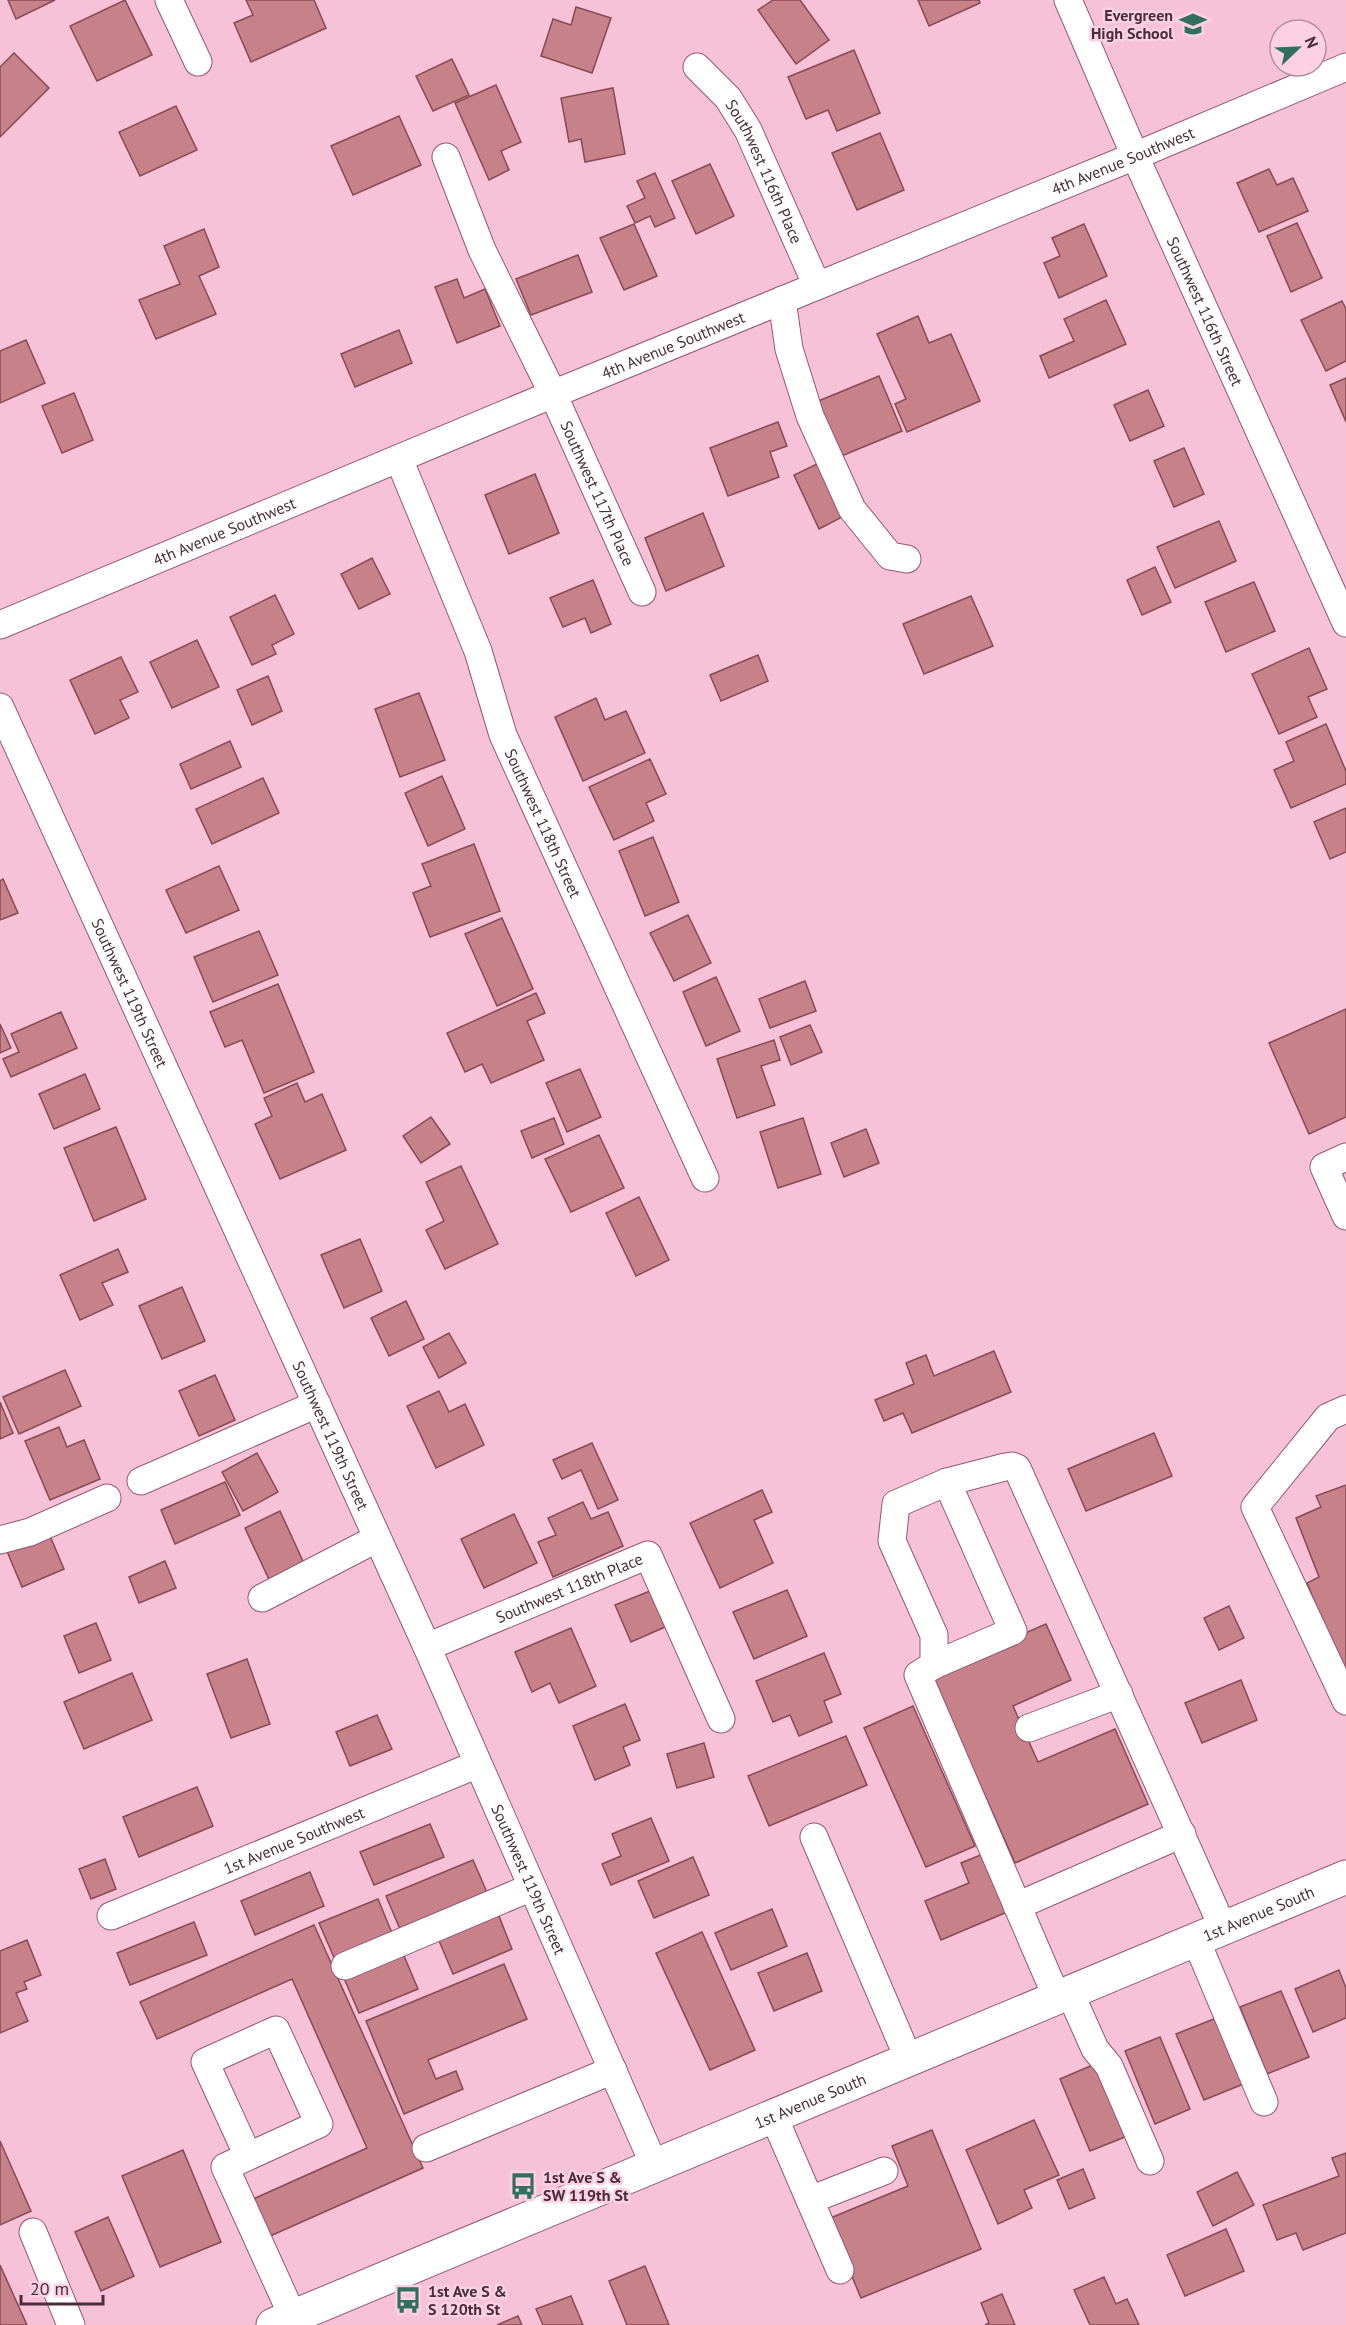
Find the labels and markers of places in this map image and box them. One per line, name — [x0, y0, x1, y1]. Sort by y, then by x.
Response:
place label: Evergreen High School — [1091, 5, 1173, 43]
school or university icon: Evergreen High School — [1178, 9, 1208, 39]
place label: 1st Ave S & SW 119th St — [543, 2167, 629, 2205]
bus stop icon: 1st Ave S & SW 119th St — [508, 2171, 538, 2201]
place label: 1st Ave S & S 120th St — [428, 2281, 507, 2319]
bus stop icon: 1st Ave S & S 120th St — [393, 2285, 423, 2315]

